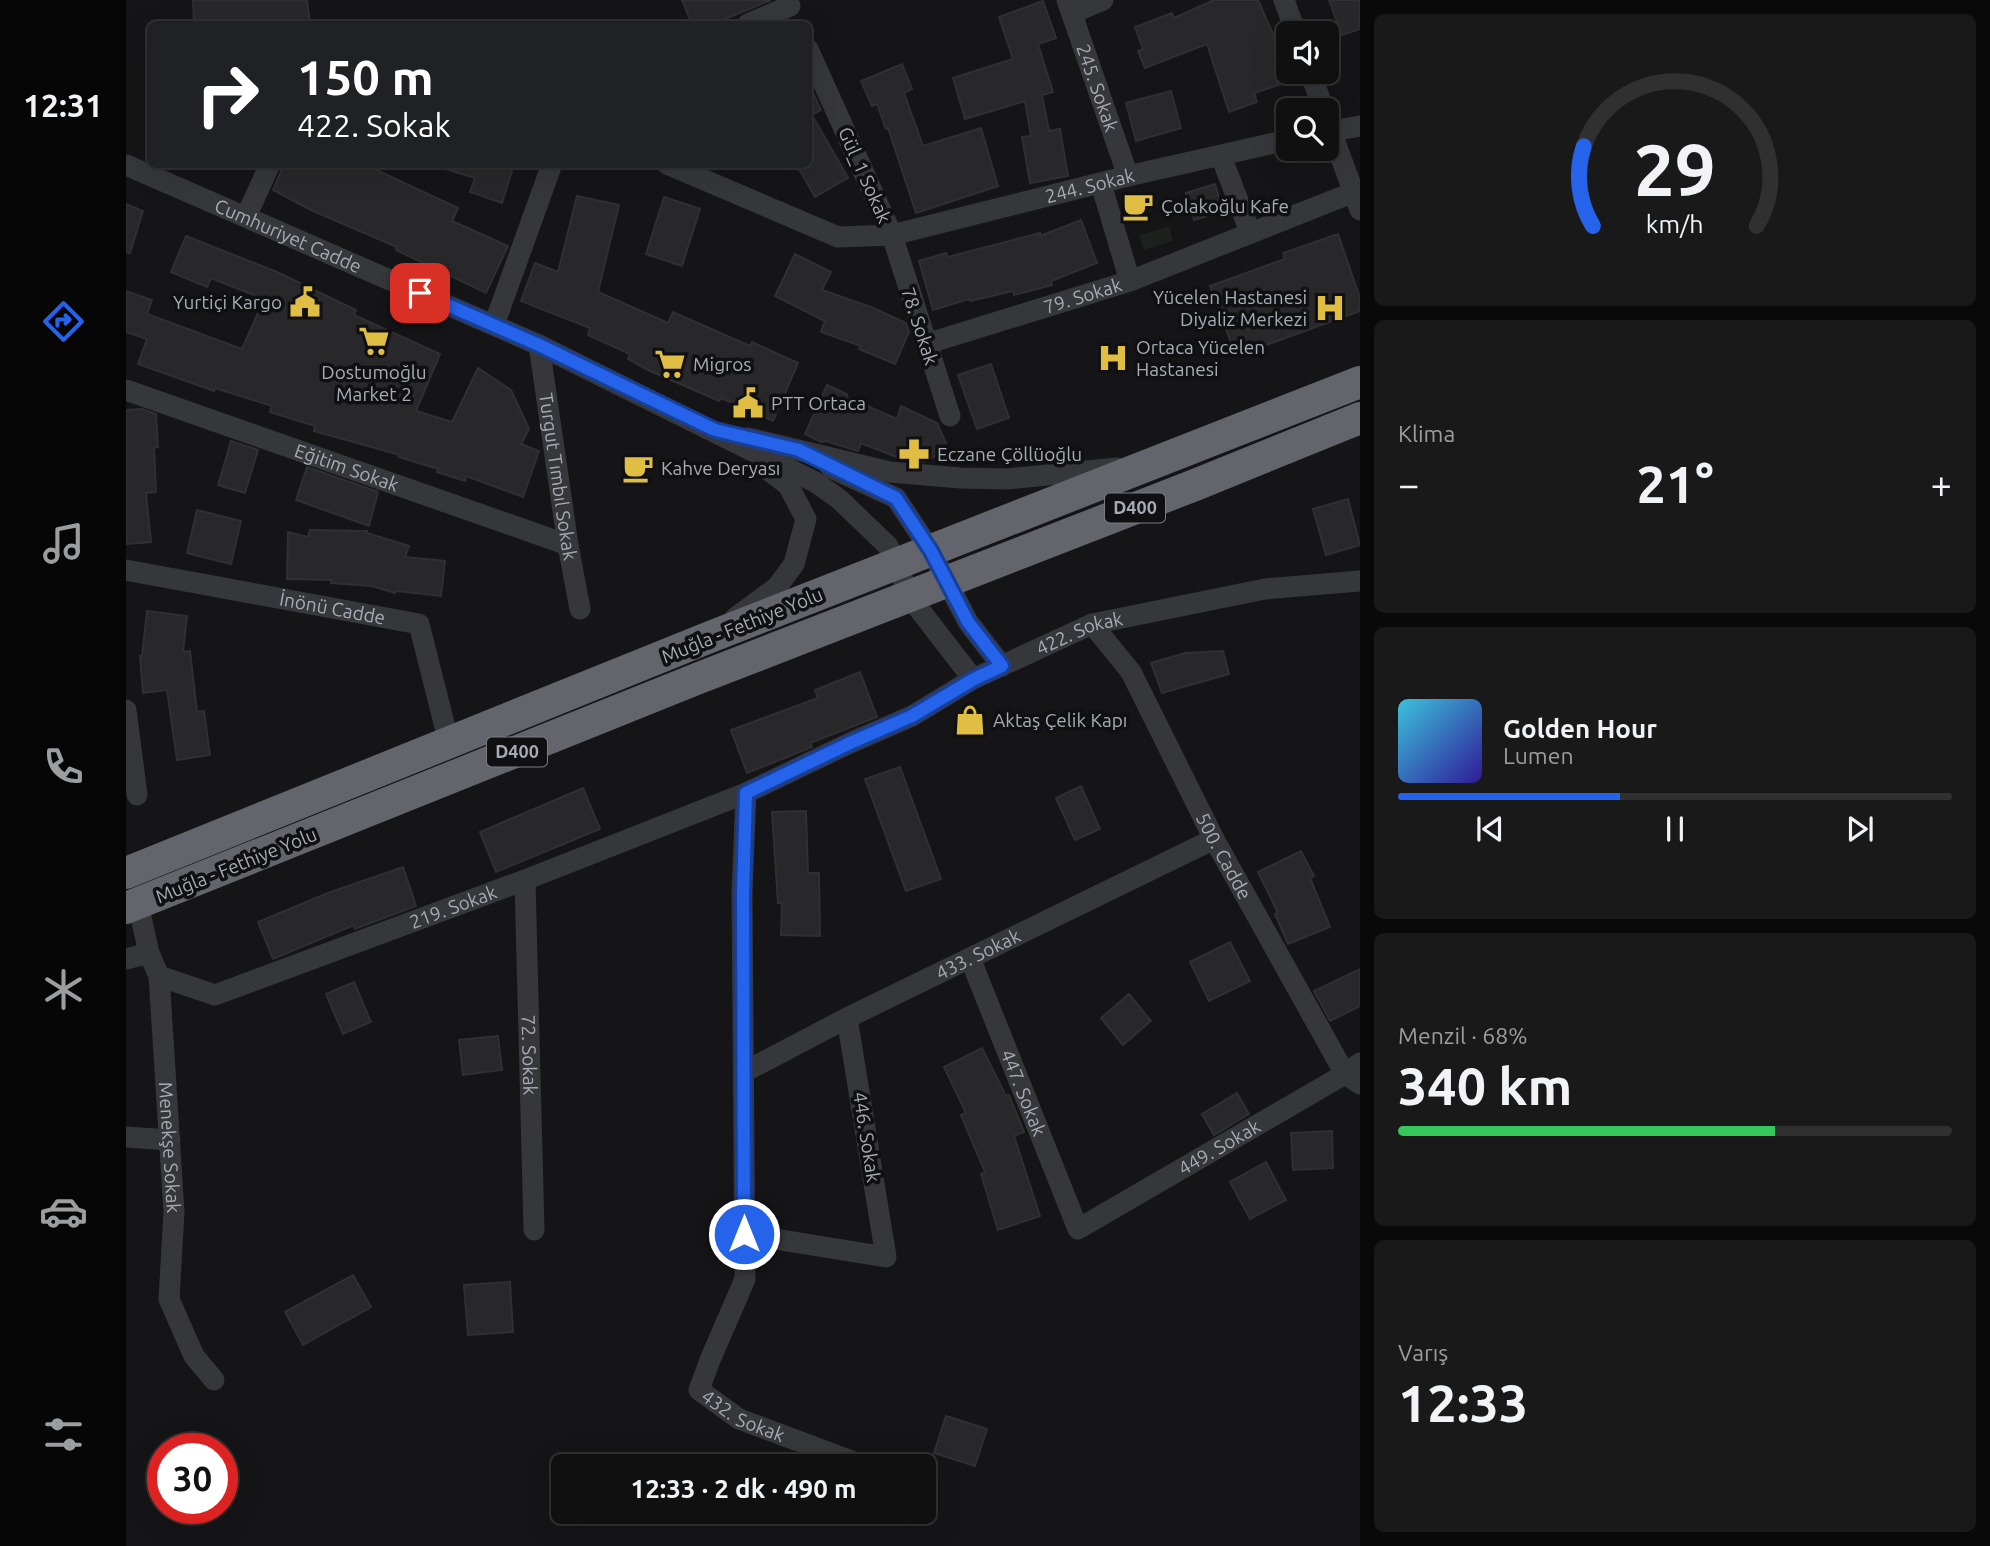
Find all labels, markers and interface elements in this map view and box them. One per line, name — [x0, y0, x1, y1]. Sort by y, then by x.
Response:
map controls — [1276, 21, 1339, 161]
button: sound — [1276, 21, 1339, 84]
street label: 245. Sokak — [1072, 41, 1123, 135]
icon: right — [182, 49, 273, 140]
text: 150 m — [297, 49, 434, 104]
text: 12:31 — [23, 87, 103, 123]
button: search — [1276, 98, 1339, 161]
text: 422. Sokak — [297, 107, 451, 143]
street label: Gül_1 Sokak — [834, 124, 896, 227]
text: 29 — [1634, 129, 1716, 211]
street label: 244. Sokak — [1043, 164, 1137, 207]
cafe icon: Çolakoğlu Kafe — [1121, 189, 1155, 223]
street label: Cumhuriyet Cadde — [211, 194, 365, 277]
place label: Çolakoğlu Kafe — [1161, 195, 1289, 217]
text: km/h — [1646, 210, 1704, 238]
pin — [390, 263, 450, 323]
street label: 79. Sokak — [1041, 273, 1125, 318]
icon: arrive — [401, 274, 439, 312]
street label: 78. Sokak — [897, 284, 943, 368]
public building icon: Yurtiçi Kargo — [288, 285, 322, 319]
place label: Yücelen Hastanesi Diyaliz Merkezi — [1153, 286, 1307, 330]
place label: Yurtiçi Kargo — [173, 291, 282, 313]
hospital icon: Yücelen Hastanesi Diyaliz Merkezi — [1313, 291, 1347, 325]
icon: directions — [39, 297, 88, 346]
supermarket icon: Dostumoğlu Market 2 — [357, 324, 391, 358]
place label: Ortaca Yücelen Hastanesi — [1136, 336, 1265, 380]
hospital icon: Ortaca Yücelen Hastanesi — [1096, 341, 1130, 375]
supermarket icon: Migros — [653, 347, 687, 381]
place label: Migros — [693, 353, 752, 375]
place label: Dostumoğlu Market 2 — [321, 361, 427, 405]
public building icon: PTT Ortaca — [731, 386, 765, 420]
street label: Turgut Tımbıl Sokak — [535, 391, 582, 563]
place label: PTT Ortaca — [771, 392, 866, 414]
text: Klima — [1398, 421, 1455, 446]
pharmacy icon: Eczane Çöllüoğlu — [897, 437, 931, 471]
street label: Eğitim Sokak — [292, 439, 402, 496]
place label: Eczane Çöllüoğlu — [937, 443, 1082, 465]
cafe icon: Kahve Deryası — [621, 451, 655, 485]
text: 21° — [1636, 455, 1714, 513]
place label: Kahve Deryası — [661, 457, 781, 479]
text: − — [1398, 463, 1419, 505]
text: + — [1931, 463, 1952, 505]
road number: D400 — [1105, 494, 1165, 522]
icon: music — [39, 519, 88, 568]
street label: Muğla - Fethiye Yolu — [658, 583, 826, 667]
street label: İnönü Cadde — [278, 588, 387, 629]
street label: 422. Sokak — [1033, 607, 1125, 659]
shop icon: Aktaş Çelik Kapı — [953, 703, 987, 737]
place label: Aktaş Çelik Kapı — [993, 709, 1127, 731]
text: Golden Hour — [1503, 714, 1657, 743]
road number: D400 — [487, 738, 547, 766]
icon: phone — [39, 742, 88, 791]
text: Lumen — [1503, 743, 1574, 768]
street label: 500. Cadde — [1192, 809, 1256, 903]
icon: previous — [1471, 810, 1509, 848]
icon: pause — [1656, 810, 1694, 848]
icon: next — [1841, 810, 1879, 848]
street label: Muğla - Fethiye Yolu — [152, 823, 320, 907]
street label: 219. Sokak — [406, 880, 500, 933]
street label: 433. Sokak — [932, 924, 1024, 984]
icon: climate — [39, 965, 88, 1014]
street label: 72. Sokak — [517, 1014, 542, 1096]
text: Menzil · 68% — [1398, 1023, 1528, 1048]
street label: 447. Sokak — [997, 1046, 1051, 1140]
text: 340 km — [1398, 1057, 1572, 1115]
street label: Menekşe Sokak — [155, 1081, 185, 1214]
street label: 446. Sokak — [849, 1090, 885, 1184]
street label: 449. Sokak — [1174, 1114, 1265, 1179]
icon: car — [39, 1187, 88, 1236]
position arrow — [707, 1197, 781, 1271]
text: Varış — [1398, 1340, 1448, 1365]
text: 12:33 — [1398, 1374, 1528, 1432]
street label: 432. Sokak — [697, 1385, 788, 1446]
icon: filters — [39, 1410, 88, 1459]
speed limit sign: 30 — [147, 1433, 238, 1524]
text: 12:33 · 2 dk · 490 m — [630, 1474, 857, 1503]

